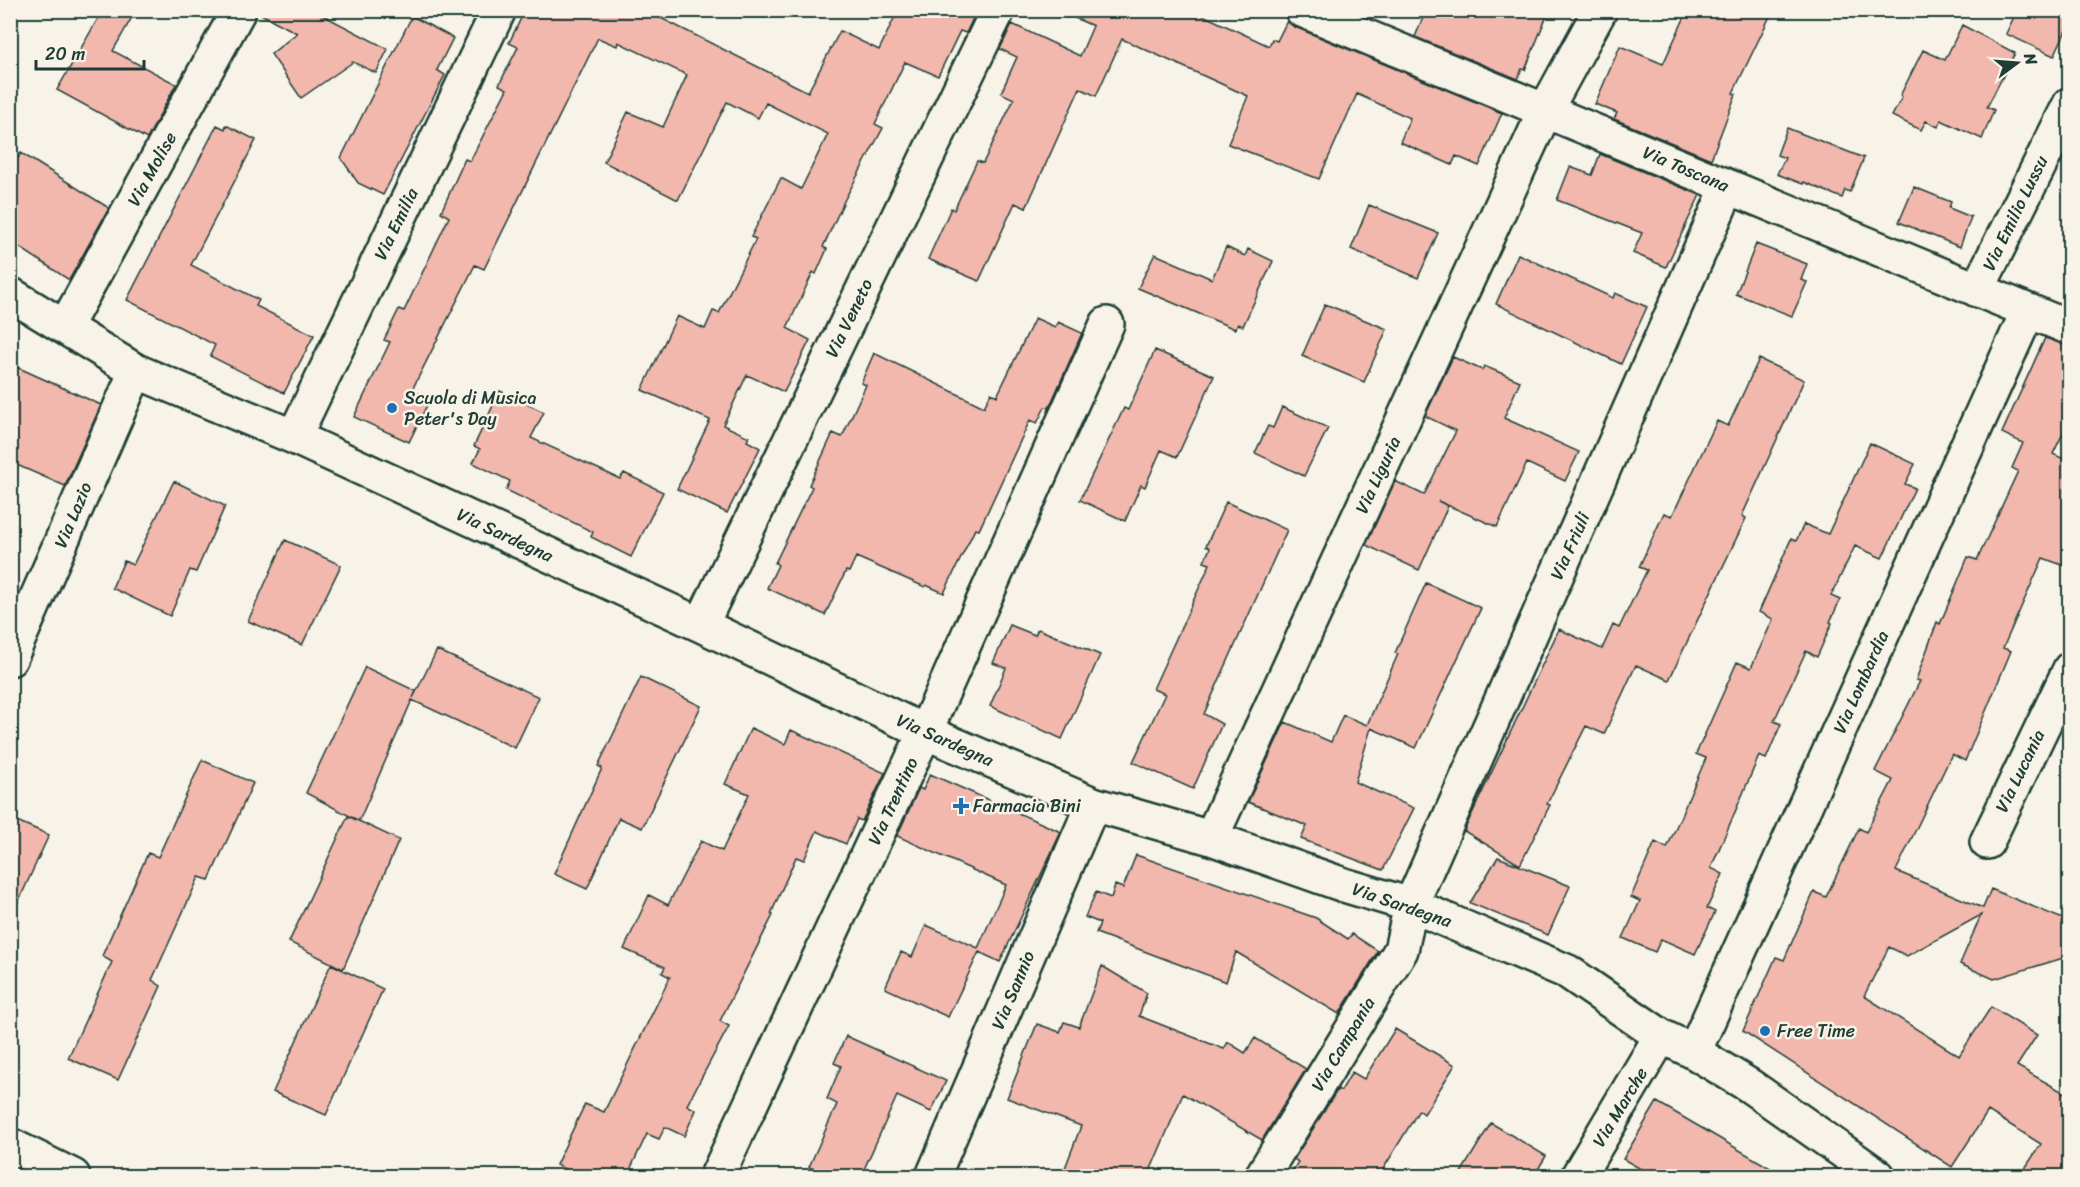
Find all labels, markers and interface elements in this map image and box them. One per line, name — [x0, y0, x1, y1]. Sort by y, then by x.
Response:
scale bar — [36, 33, 144, 71]
north arrow — [1987, 33, 2047, 93]
text: 20 m — [45, 38, 85, 70]
text: N — [2015, 49, 2047, 69]
street label: Via Molise — [118, 126, 186, 212]
street label: Via Toscana — [1638, 136, 1735, 202]
street label: Via Emilio Lussu — [1973, 149, 2057, 276]
street label: Via Emilia — [365, 181, 428, 266]
street label: Via Veneto — [816, 273, 882, 363]
place label: Scuola di Musica Peter's Day — [404, 382, 537, 435]
marker: Scuola di Musica Peter's Day — [385, 401, 399, 415]
street label: Via Liguria — [1346, 431, 1410, 519]
street label: Via Lazio — [45, 477, 101, 553]
street label: Via Sardegna — [451, 499, 560, 572]
street label: Via Friuli — [1541, 506, 1600, 585]
street label: Via Lombardia — [1824, 625, 1898, 739]
street label: Via Sardegna — [891, 704, 1000, 776]
street label: Via Lucania — [1986, 724, 2054, 818]
street label: Via Trentino — [859, 752, 927, 850]
place label: Farmacia Bini — [973, 790, 1082, 822]
marker: Farmacia Bini — [954, 799, 968, 813]
street label: Via Sardegna — [1348, 873, 1457, 937]
street label: Via Sannio — [982, 945, 1044, 1035]
street label: Via Campania — [1302, 990, 1384, 1098]
place label: Free Time — [1777, 1015, 1855, 1047]
marker: Free Time — [1758, 1024, 1772, 1038]
street label: Via Marche — [1583, 1061, 1657, 1153]

